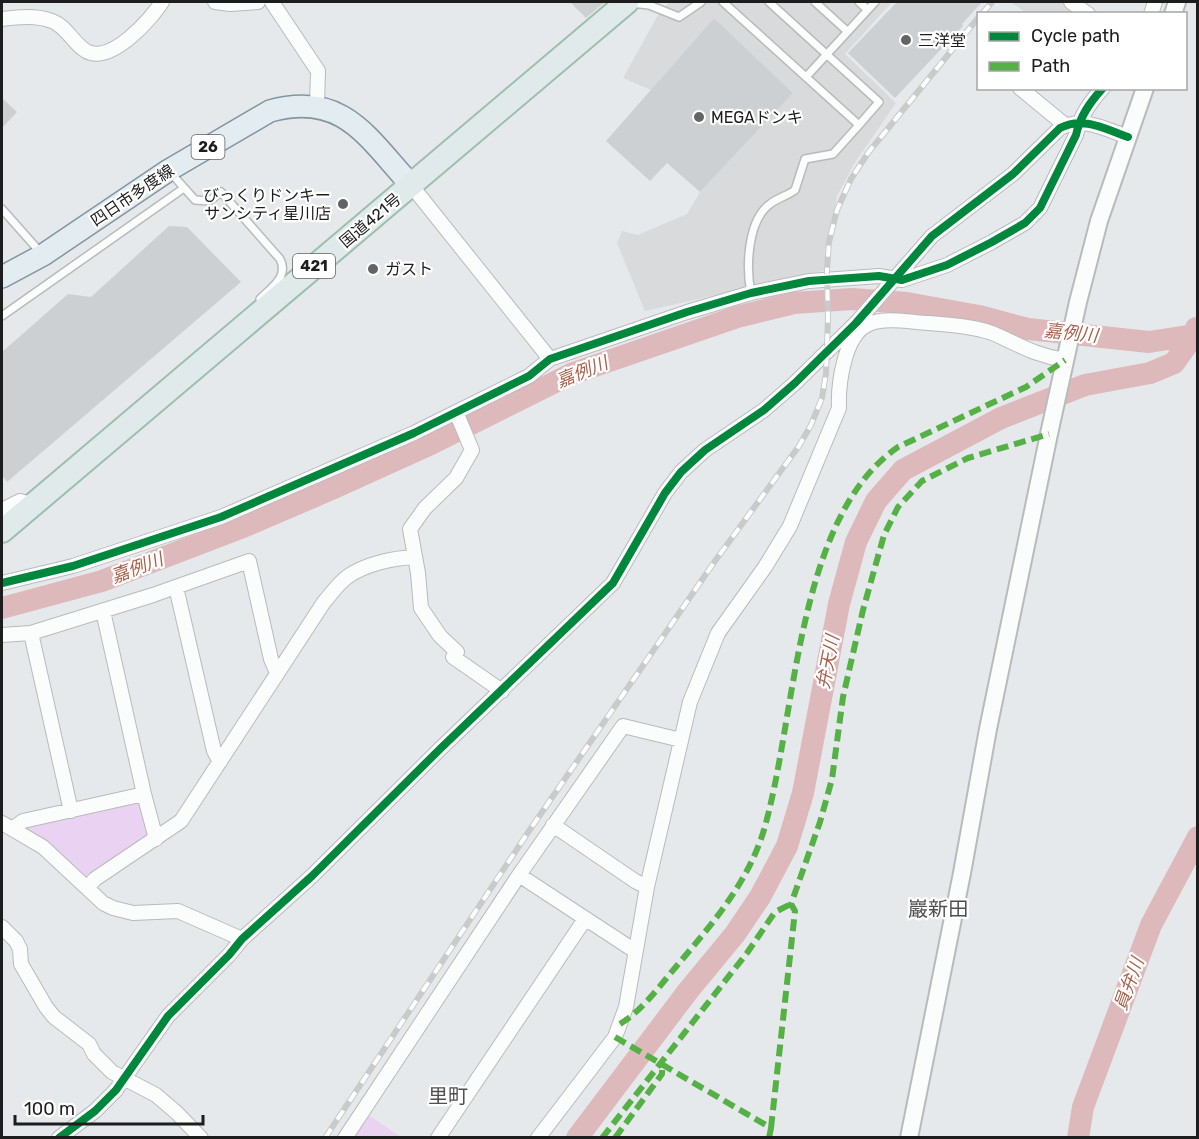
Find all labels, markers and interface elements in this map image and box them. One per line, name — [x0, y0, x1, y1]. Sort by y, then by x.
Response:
legend — [977, 12, 1187, 90]
text: Cycle path — [1031, 25, 1120, 47]
place label: 三洋堂 — [918, 31, 966, 50]
marker: 三洋堂 — [899, 33, 913, 47]
text: Path — [1031, 55, 1070, 77]
place label: MEGAドンキ — [711, 108, 803, 127]
marker: MEGAドンキ — [692, 110, 706, 124]
road number: 26 — [192, 135, 224, 159]
street label: 四日市多度線 — [87, 161, 177, 230]
place label: びっくりドンキー サンシティ星川店 — [203, 186, 331, 223]
street label: 国道421号 — [336, 189, 405, 252]
marker: びっくりドンキー サンシティ星川店 — [336, 197, 350, 211]
road number: 421 — [293, 254, 335, 278]
place label: ガスト — [385, 260, 433, 279]
marker: ガスト — [366, 262, 380, 276]
water label: 嘉例川 — [1043, 319, 1101, 347]
water label: 嘉例川 — [553, 351, 613, 392]
water label: 嘉例川 — [108, 547, 168, 588]
water label: 弁天川 — [812, 631, 844, 691]
district label: 巖新田 — [908, 897, 968, 921]
water label: 員弁川 — [1109, 953, 1149, 1013]
district label: 里町 — [428, 1084, 468, 1108]
scale bar — [15, 1088, 202, 1126]
text: 100 m — [24, 1098, 75, 1120]

